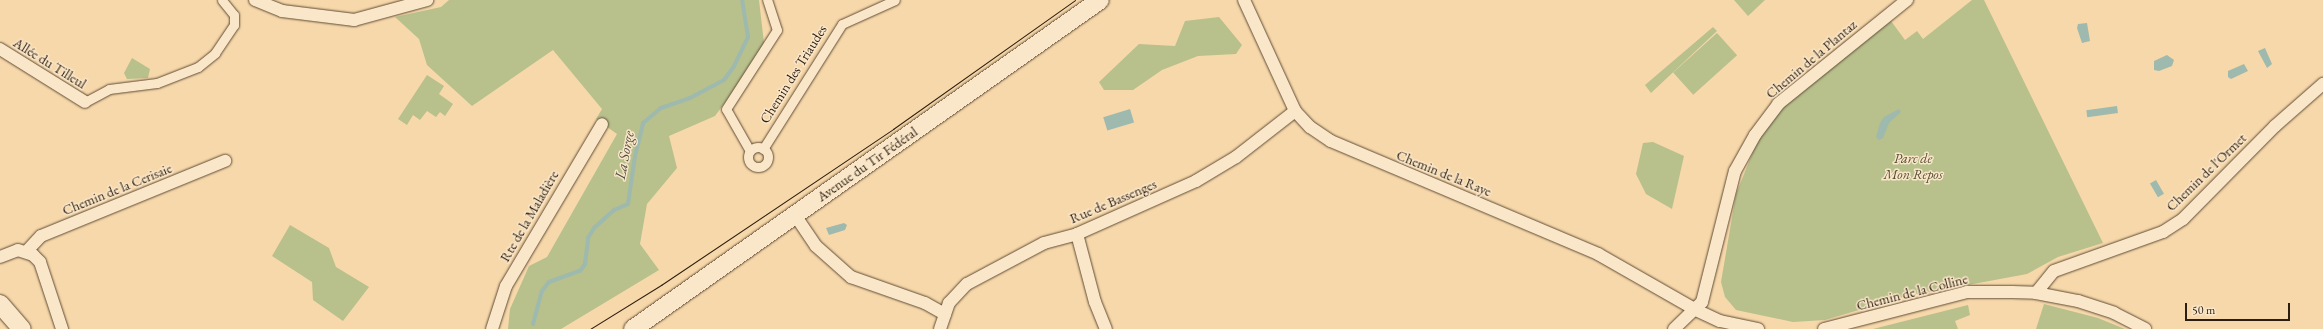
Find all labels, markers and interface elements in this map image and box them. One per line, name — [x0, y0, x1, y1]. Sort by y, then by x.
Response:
street label: Chemin de la Plantaz — [1762, 16, 1860, 102]
street label: Chemin des Triaudes — [756, 22, 830, 126]
street label: Allée du Tilleul — [10, 34, 90, 92]
street label: Avenue du Tir Fédéral — [814, 123, 920, 205]
water label: La Sorge — [611, 129, 637, 181]
street label: Chemin de l'Ormet — [2162, 130, 2250, 214]
street label: Chemin de la Raye — [1394, 146, 1494, 200]
park label: Parc de Mon Repos — [1883, 150, 1943, 182]
street label: Chemin de la Cerisaie — [60, 159, 174, 219]
street label: Rte de la Maladière — [496, 167, 562, 265]
street label: Rue de Bassenges — [1067, 175, 1159, 227]
street label: Chemin de la Colline — [1855, 270, 1969, 314]
scale bar — [2187, 295, 2292, 321]
text: 50 m — [2192, 302, 2215, 318]

